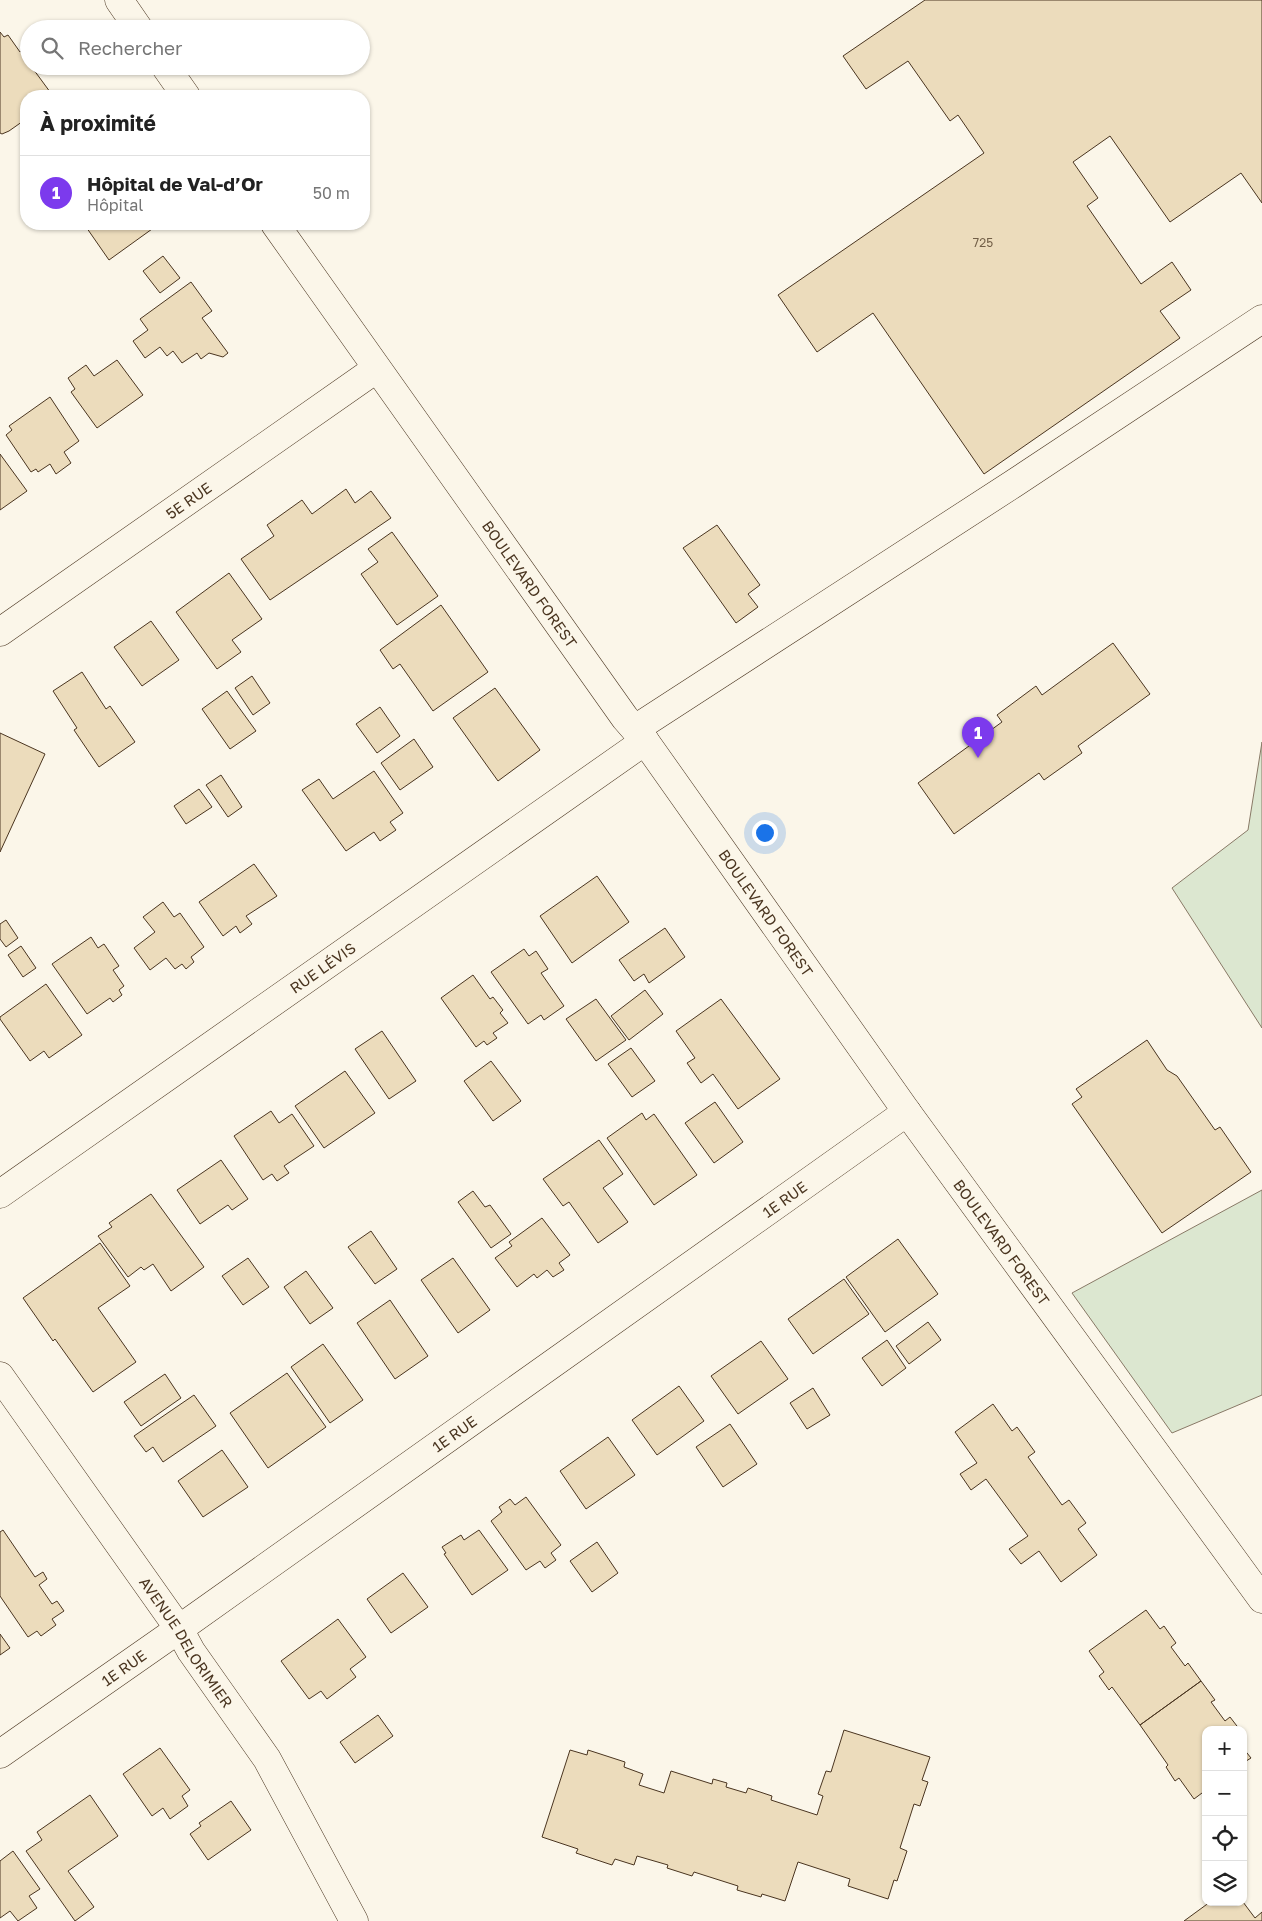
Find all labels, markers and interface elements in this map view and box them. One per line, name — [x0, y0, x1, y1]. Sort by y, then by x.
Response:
search box — [20, 20, 370, 75]
icon: search — [38, 34, 66, 62]
text: Rechercher — [78, 36, 183, 59]
text: À proximité — [40, 110, 156, 136]
text: Hôpital de Val-d’Or — [87, 172, 263, 195]
text: 1 — [52, 183, 60, 203]
text: 50 m — [313, 183, 350, 203]
text: Hôpital — [87, 195, 143, 215]
house number: 725 — [973, 235, 993, 250]
street label: 5E RUE — [162, 478, 215, 522]
street label: BOULEVARD FOREST — [479, 517, 581, 651]
pin: 1 — [962, 717, 994, 758]
your location — [752, 820, 778, 846]
street label: BOULEVARD FOREST — [715, 846, 817, 980]
street label: RUE LÉVIS — [286, 938, 359, 997]
street label: BOULEVARD FOREST — [950, 1176, 1054, 1308]
street label: 1E RUE — [759, 1177, 810, 1221]
street label: 1E RUE — [429, 1412, 480, 1455]
street label: AVENUE DELORIMIER — [136, 1573, 237, 1711]
street label: 1E RUE — [98, 1646, 150, 1689]
map controls — [1202, 1726, 1247, 1906]
button: + — [1202, 1726, 1247, 1771]
button: − — [1202, 1771, 1247, 1816]
button: locate — [1202, 1816, 1247, 1861]
button: layers — [1202, 1861, 1247, 1906]

